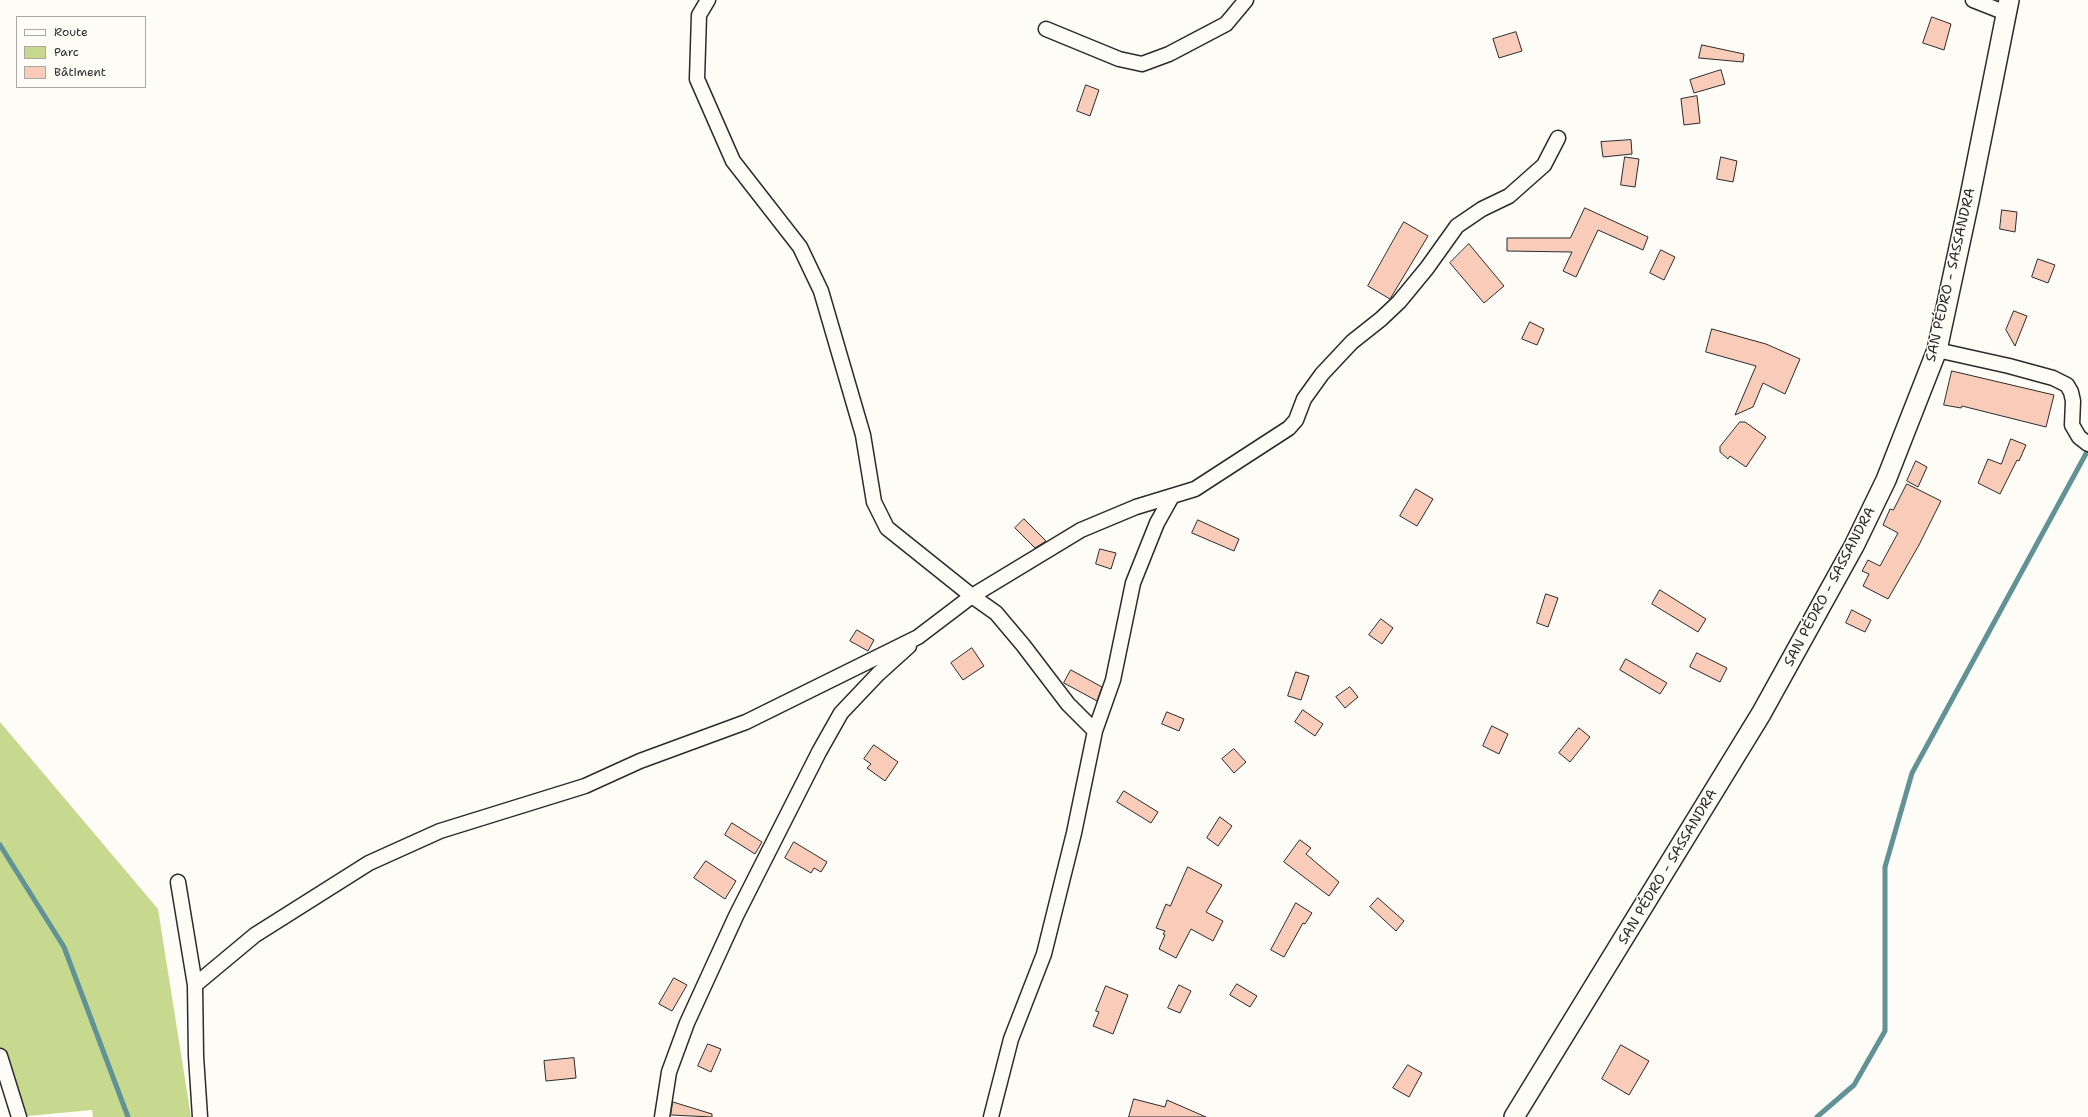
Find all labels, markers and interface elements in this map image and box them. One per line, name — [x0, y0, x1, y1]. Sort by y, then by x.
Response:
legend — [16, 16, 146, 88]
text: Route — [54, 24, 88, 40]
text: Parc — [54, 44, 79, 60]
text: Bâtiment — [54, 64, 106, 80]
street label: SAN PÉDRO - SASSANDRA — [1923, 186, 1979, 364]
street label: SAN PÉDRO - SASSANDRA — [1781, 504, 1879, 670]
street label: SAN PÉDRO - SASSANDRA — [1615, 786, 1721, 948]

